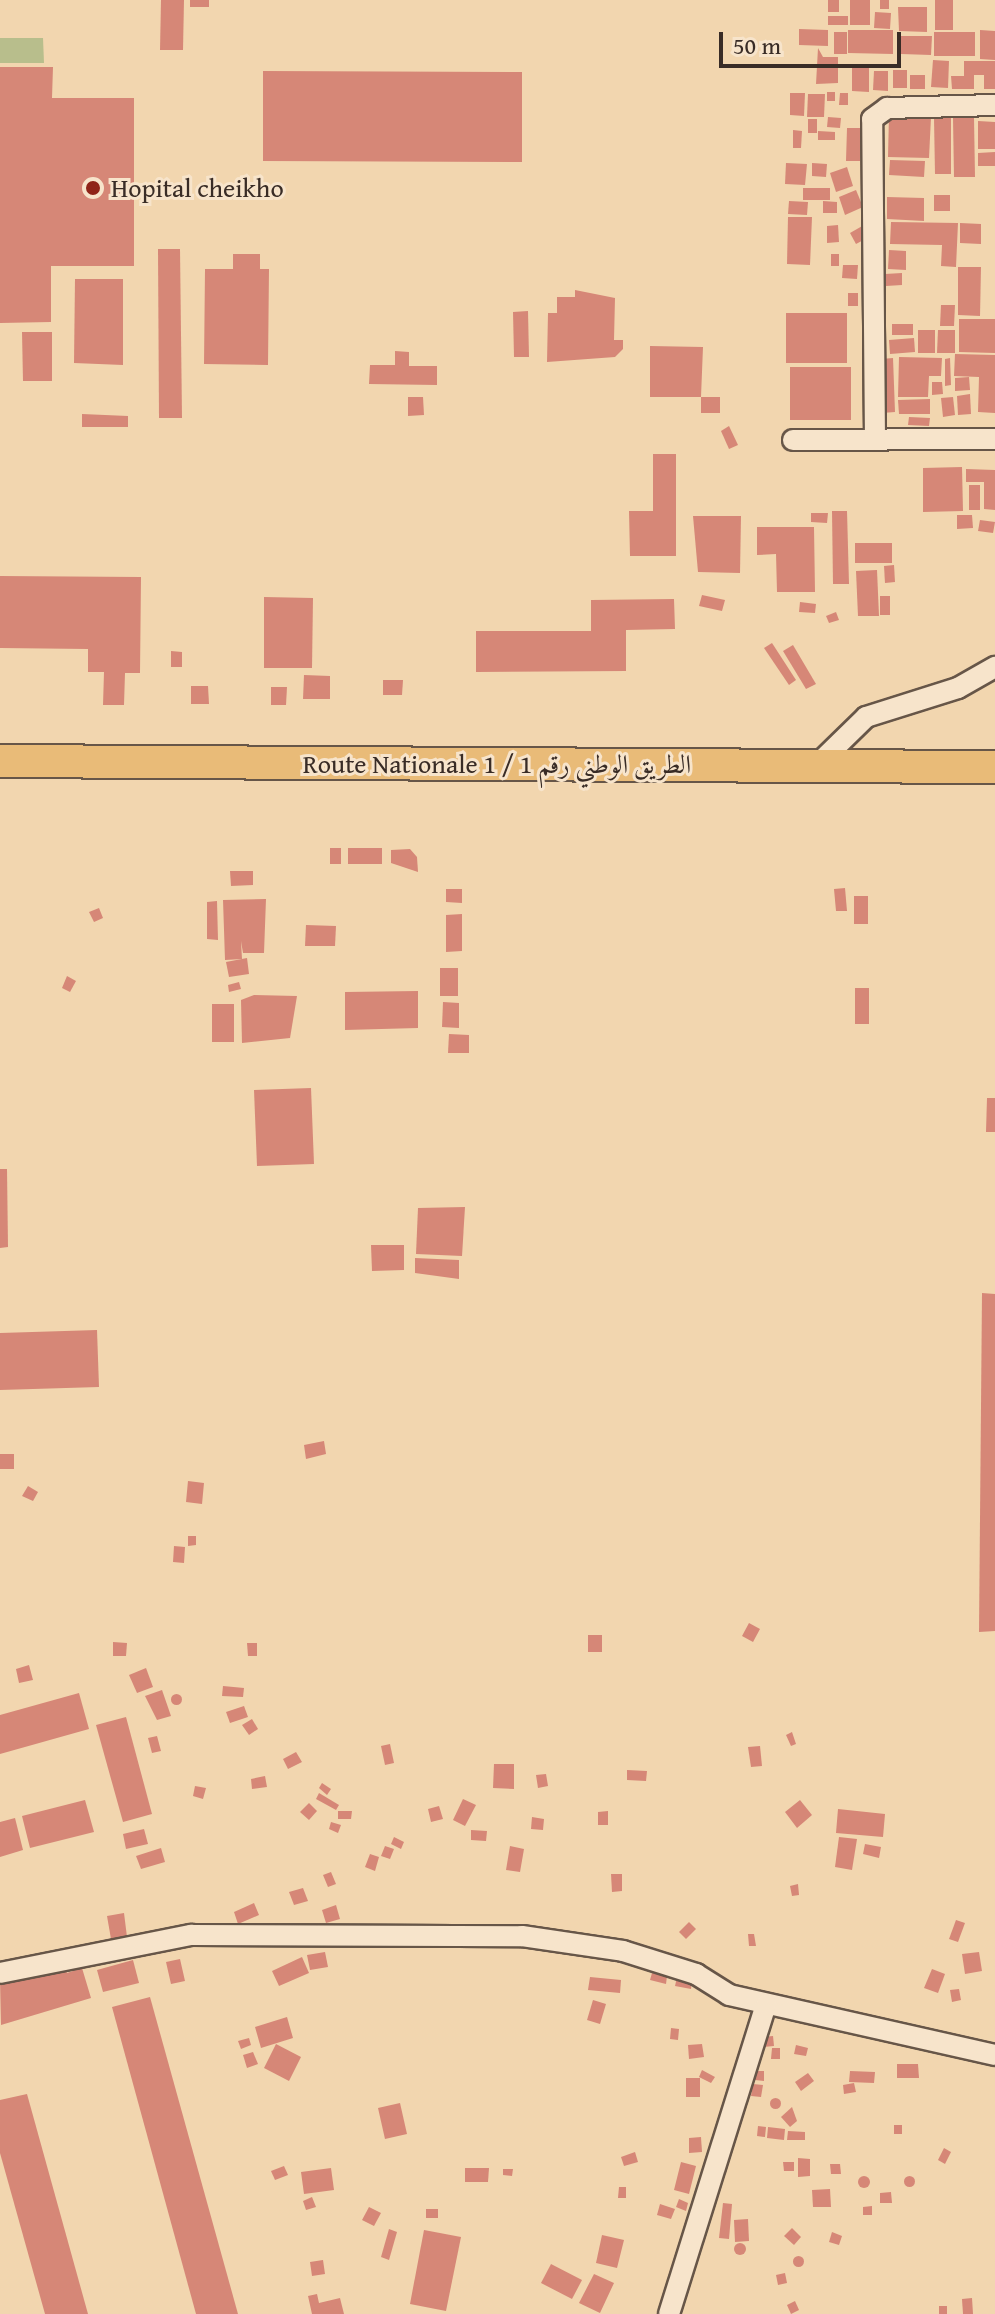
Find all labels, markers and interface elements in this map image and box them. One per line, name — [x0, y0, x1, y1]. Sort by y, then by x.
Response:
scale bar — [723, 16, 905, 66]
text: 50 m — [733, 28, 781, 63]
place label: Hopital cheikho — [111, 172, 284, 204]
marker: Hopital cheikho — [82, 177, 104, 199]
street label: Route Nationale 1 / الطريق الوطني رقم 1 — [303, 748, 691, 780]

